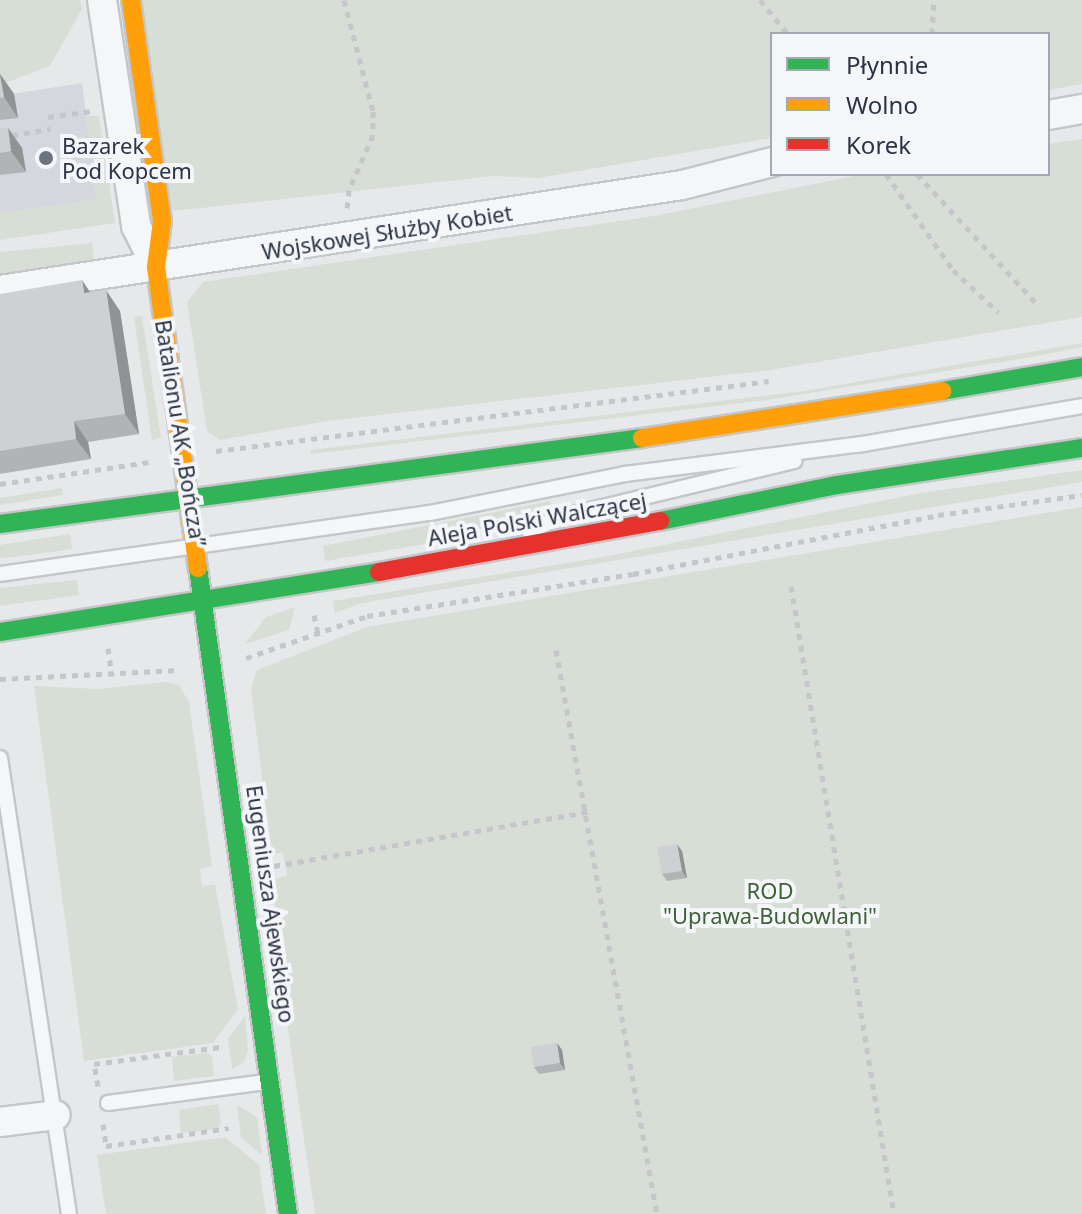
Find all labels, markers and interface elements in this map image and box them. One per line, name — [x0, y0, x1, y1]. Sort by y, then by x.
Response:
legend — [770, 32, 1050, 176]
text: Płynnie — [846, 48, 928, 81]
text: Wolno — [846, 88, 918, 121]
text: Korek — [846, 128, 911, 161]
place label: Bazarek Pod Kopcem — [62, 132, 192, 184]
marker: Bazarek Pod Kopcem — [37, 149, 55, 167]
street label: Wojskowej Służby Kobiet — [260, 199, 514, 265]
street label: Batalionu AK „Bończa” — [150, 318, 212, 548]
street label: Aleja Polski Walczącej — [426, 487, 648, 551]
street label: Eugeniusza Ajewskiego — [241, 783, 301, 1025]
park label: ROD "Uprawa-Budowlani" — [663, 877, 877, 928]

